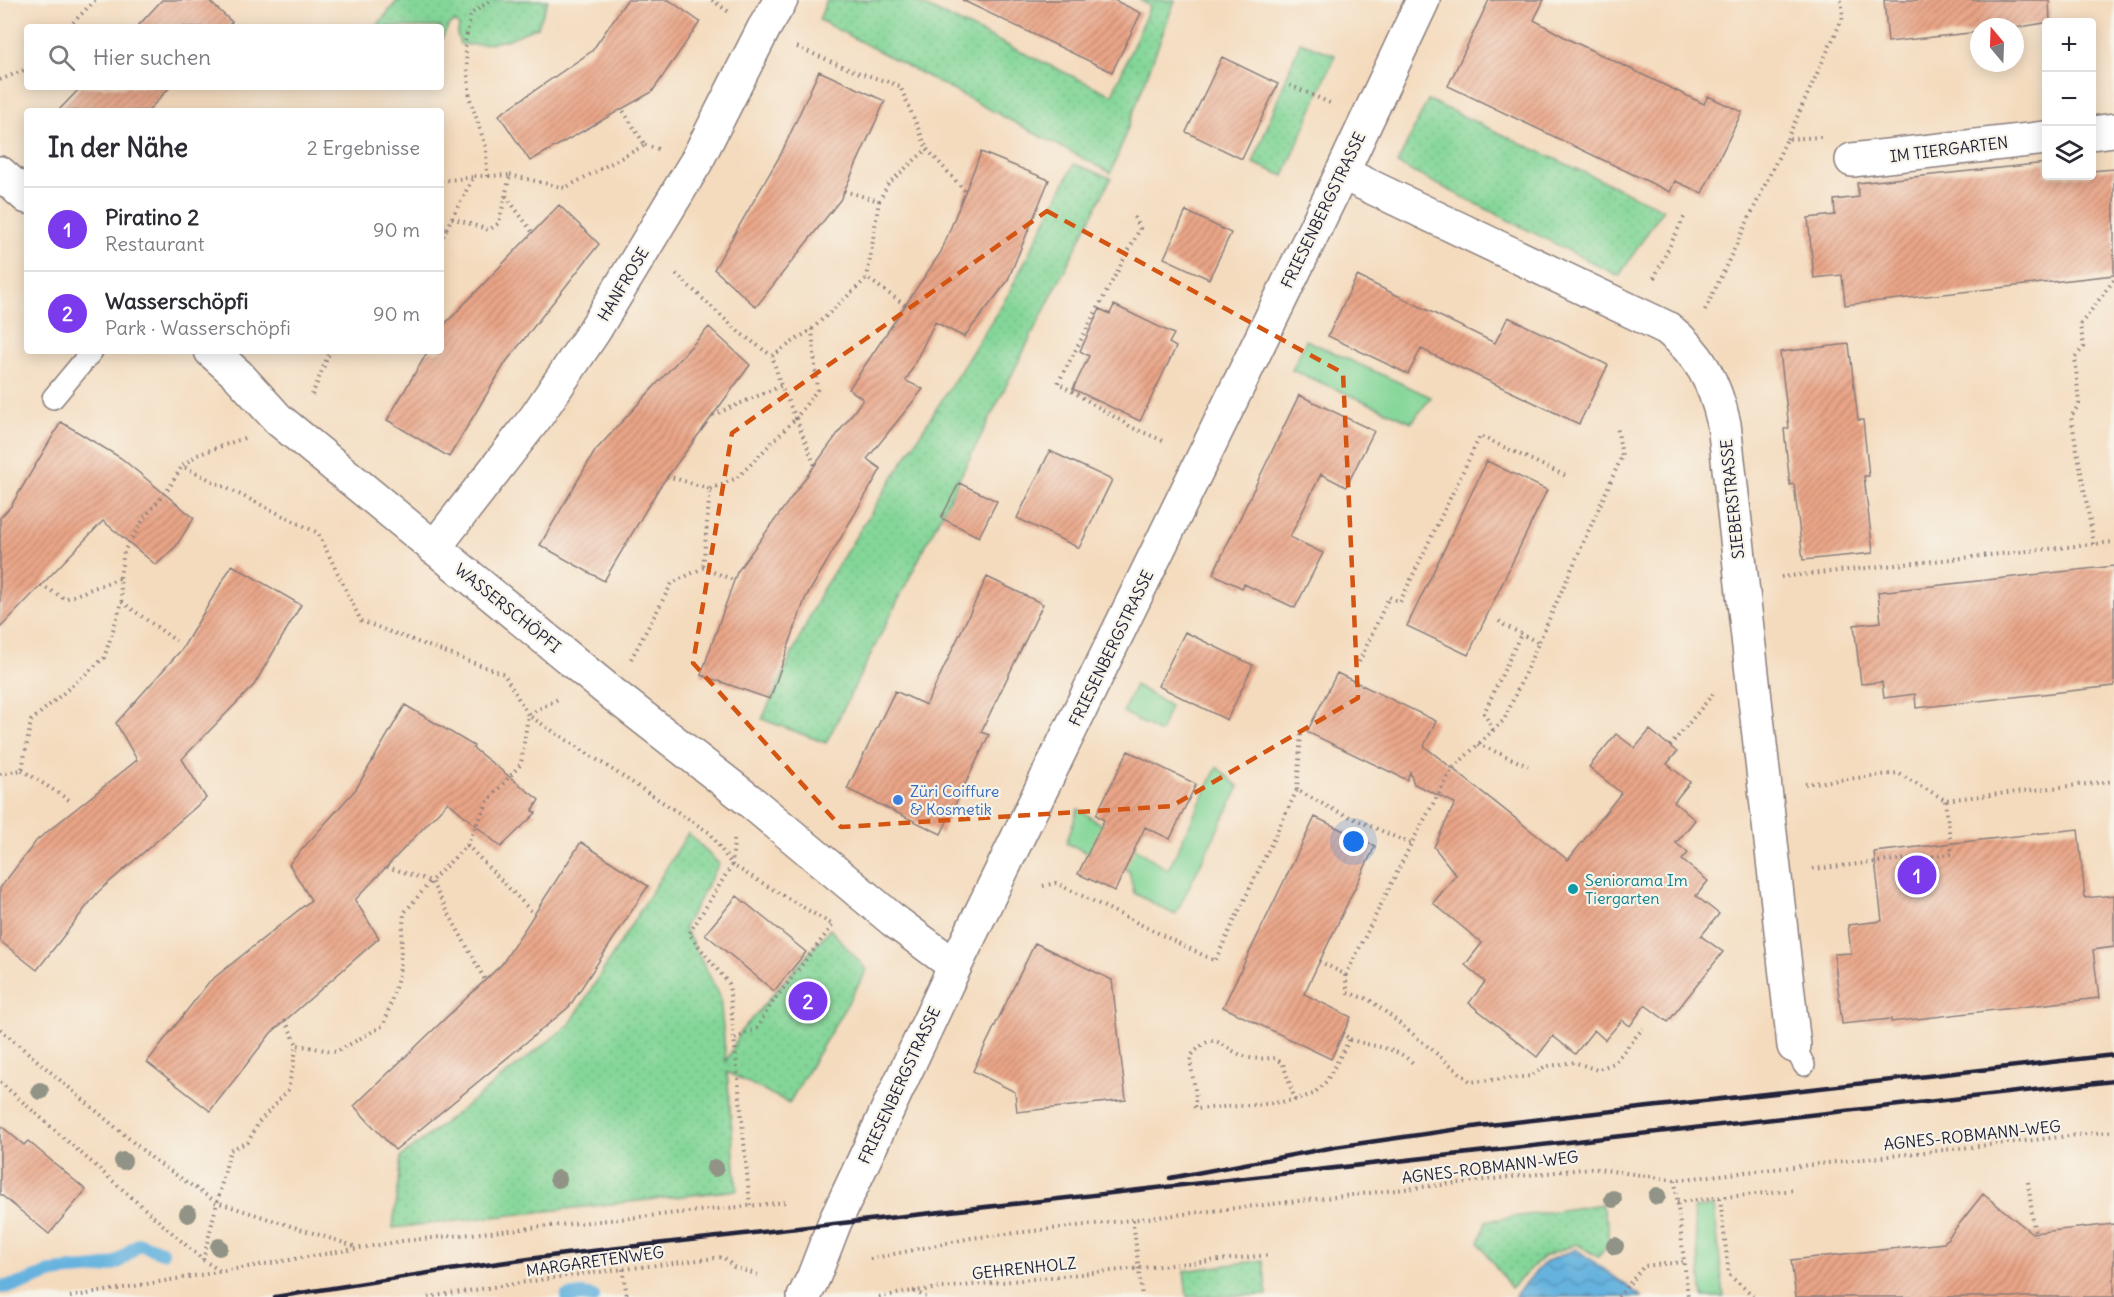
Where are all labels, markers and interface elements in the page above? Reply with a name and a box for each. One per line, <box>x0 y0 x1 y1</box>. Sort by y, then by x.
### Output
north arrow <box>1970 18 2024 72</box>
map controls <box>2042 18 2096 180</box>
button: + <box>2042 18 2096 72</box>
search box <box>24 24 444 90</box>
icon: search <box>45 41 78 74</box>
text: Hier suchen <box>93 43 211 71</box>
button: − <box>2042 72 2096 126</box>
button: layers <box>2042 126 2096 180</box>
street label: FRIESENBERGSTRASSE <box>1276 129 1370 291</box>
text: In der Nähe <box>48 131 188 164</box>
street label: IM TIERGARTEN <box>1889 132 2009 166</box>
text: 2 Ergebnisse <box>307 135 420 160</box>
text: Piratino 2 <box>105 203 199 231</box>
text: 1 <box>64 217 71 242</box>
text: 90 m <box>373 217 420 242</box>
text: Restaurant <box>105 231 204 256</box>
street label: HANFROSE <box>593 243 653 325</box>
text: Wasserschöpfi <box>105 287 249 315</box>
text: 2 <box>62 301 73 326</box>
text: 90 m <box>373 301 420 326</box>
text: Park · Wasserschöpfi <box>105 315 291 340</box>
street label: SIEBERSTRASSE <box>1716 438 1748 560</box>
street label: WASSERSCHÖPFI <box>451 559 565 657</box>
street label: FRIESENBERGSTRASSE <box>1064 567 1158 729</box>
place label: Züri Coiffure & Kosmetik <box>910 781 999 819</box>
marker: Züri Coiffure & Kosmetik <box>891 793 905 807</box>
your location <box>1339 827 1368 856</box>
pin: 1 <box>1898 852 1936 898</box>
place label: Seniorama Im Tiergarten <box>1585 870 1688 908</box>
marker: Seniorama Im Tiergarten <box>1566 882 1580 896</box>
pin: 2 <box>788 978 828 1024</box>
street label: FRIESENBERGSTRASSE <box>854 1003 944 1167</box>
street label: AGNES-ROBMANN-WEG <box>1882 1116 2062 1154</box>
street label: AGNES-ROBMANN-WEG <box>1400 1146 1580 1188</box>
street label: MARGARETENWEG <box>525 1241 665 1281</box>
street label: GEHRENHOLZ <box>971 1253 1077 1283</box>

